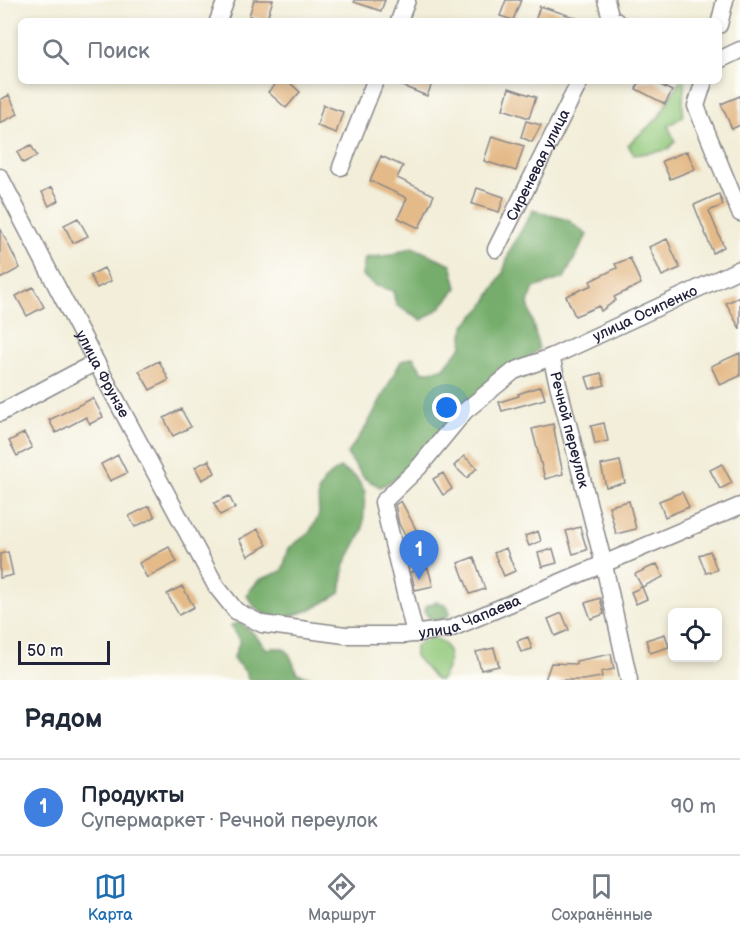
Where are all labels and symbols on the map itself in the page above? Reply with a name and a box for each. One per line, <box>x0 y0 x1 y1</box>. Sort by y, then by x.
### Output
street label: Сиреневая улица <box>503 106 575 224</box>
street label: улица Осипенко <box>590 281 701 346</box>
street label: улица Фрунзе <box>71 327 133 421</box>
street label: Речной переулок <box>545 369 593 490</box>
your location <box>432 393 461 422</box>
pin: 1 <box>400 530 438 580</box>
street label: улица Чапаева <box>418 591 524 643</box>
scale bar <box>18 638 110 666</box>

